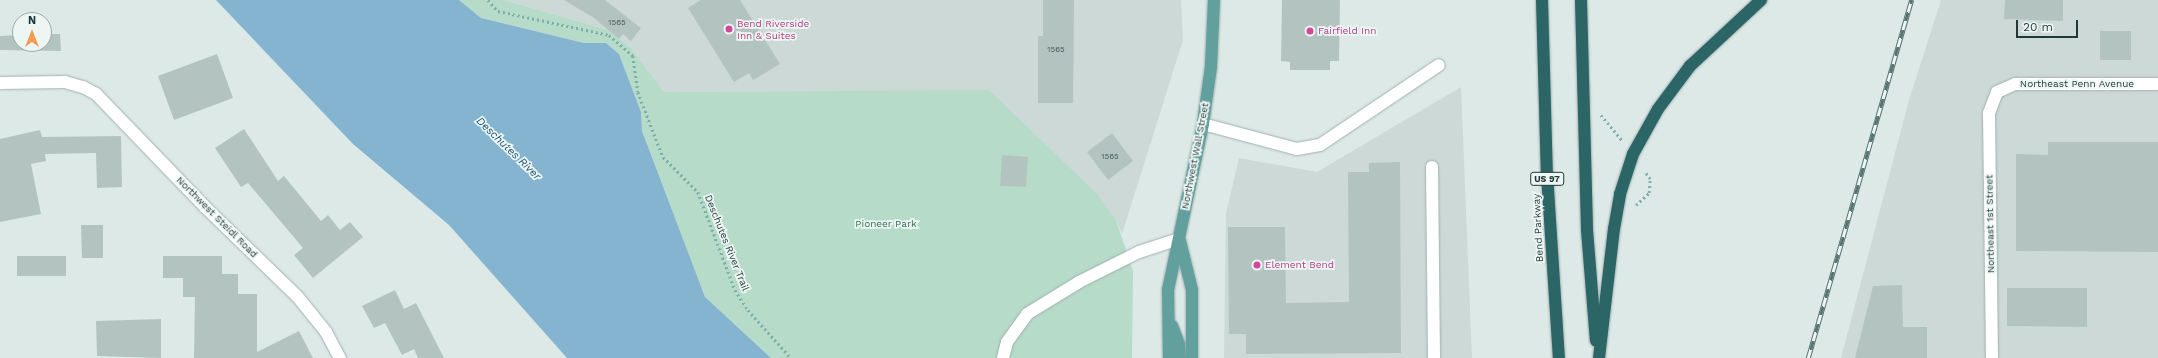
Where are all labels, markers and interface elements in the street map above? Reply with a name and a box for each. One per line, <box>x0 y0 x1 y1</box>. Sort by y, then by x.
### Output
north arrow <box>12 12 52 52</box>
scale bar <box>2018 12 2080 38</box>
text: N <box>28 14 36 27</box>
place label: Bend Riverside Inn & Suites <box>737 17 809 40</box>
house number: 1565 <box>608 18 626 28</box>
text: 20 m <box>2023 20 2053 34</box>
marker: Bend Riverside Inn & Suites <box>724 24 734 34</box>
place label: Fairfield Inn <box>1318 25 1376 37</box>
marker: Fairfield Inn <box>1305 26 1315 36</box>
house number: 1565 <box>1047 45 1065 55</box>
street label: Northeast Penn Avenue <box>2020 78 2134 90</box>
street label: Northwest Wall Street <box>1179 102 1211 210</box>
water label: Deschutes River <box>473 115 543 183</box>
house number: 1565 <box>1101 152 1119 162</box>
road number: US 97 <box>1530 172 1564 186</box>
street label: Northwest Steidl Road <box>174 174 260 260</box>
street label: Northeast 1st Street <box>1983 175 1997 273</box>
street label: Deschutes River Trail <box>702 193 752 293</box>
street label: Bend Parkway <box>1530 194 1546 262</box>
park label: Pioneer Park <box>855 218 917 230</box>
place label: Element Bend <box>1265 259 1334 271</box>
marker: Element Bend <box>1252 260 1262 270</box>

